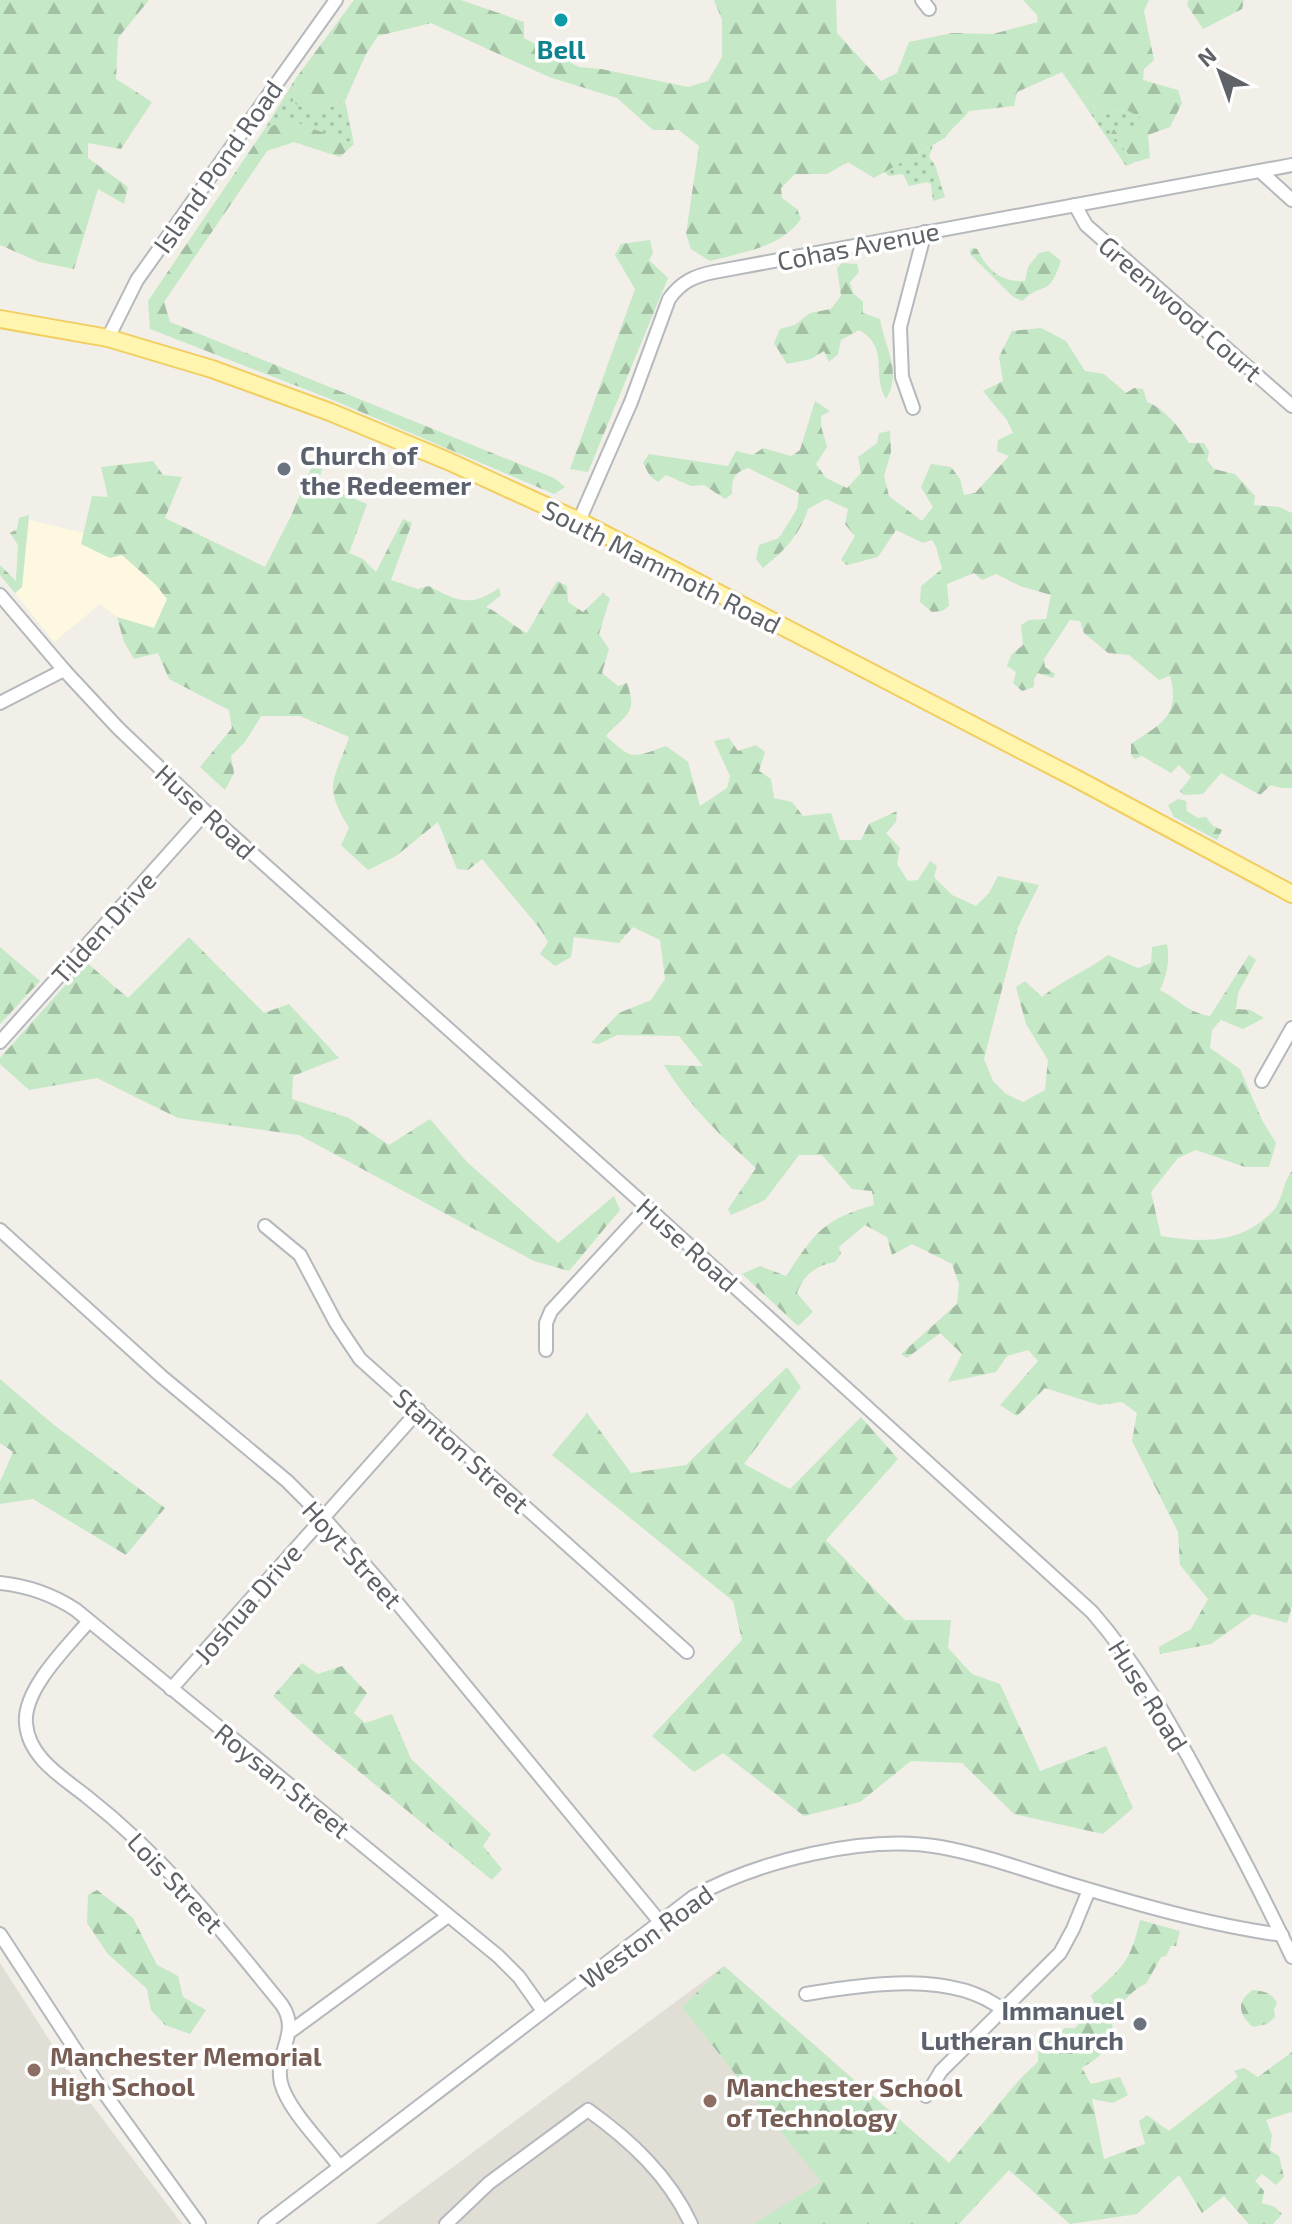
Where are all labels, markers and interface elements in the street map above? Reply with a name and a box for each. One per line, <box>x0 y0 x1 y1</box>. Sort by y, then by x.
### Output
marker: Bell <box>552 11 570 29</box>
north arrow <box>1180 32 1260 112</box>
place label: Bell <box>537 33 586 64</box>
text: N <box>1192 41 1221 71</box>
street label: Island Pond Road <box>146 74 288 258</box>
street label: Cohas Avenue <box>774 214 942 276</box>
street label: Greenwood Court <box>1093 229 1269 387</box>
place label: Church of the Redeemer <box>300 439 471 500</box>
marker: Church of the Redeemer <box>275 460 293 478</box>
street label: South Mammoth Road <box>538 492 786 640</box>
street label: Huse Road <box>150 757 262 865</box>
street label: Tilden Drive <box>44 864 162 990</box>
street label: Huse Road <box>631 1191 745 1297</box>
street label: Stanton Street <box>388 1381 536 1519</box>
street label: Hoyt Street <box>297 1494 409 1614</box>
street label: Joshua Drive <box>187 1537 307 1669</box>
street label: Huse Road <box>1103 1634 1195 1756</box>
street label: Roysan Street <box>209 1716 357 1844</box>
street label: Lois Street <box>122 1825 230 1939</box>
street label: Weston Road <box>573 1877 719 1995</box>
place label: Immanuel Lutheran Church <box>921 1994 1124 2055</box>
marker: Immanuel Lutheran Church <box>1131 2015 1149 2033</box>
place label: Manchester Memorial High School <box>50 2040 322 2101</box>
marker: Manchester Memorial High School <box>25 2061 43 2079</box>
place label: Manchester School of Technology <box>726 2071 963 2133</box>
marker: Manchester School of Technology <box>701 2092 719 2110</box>

